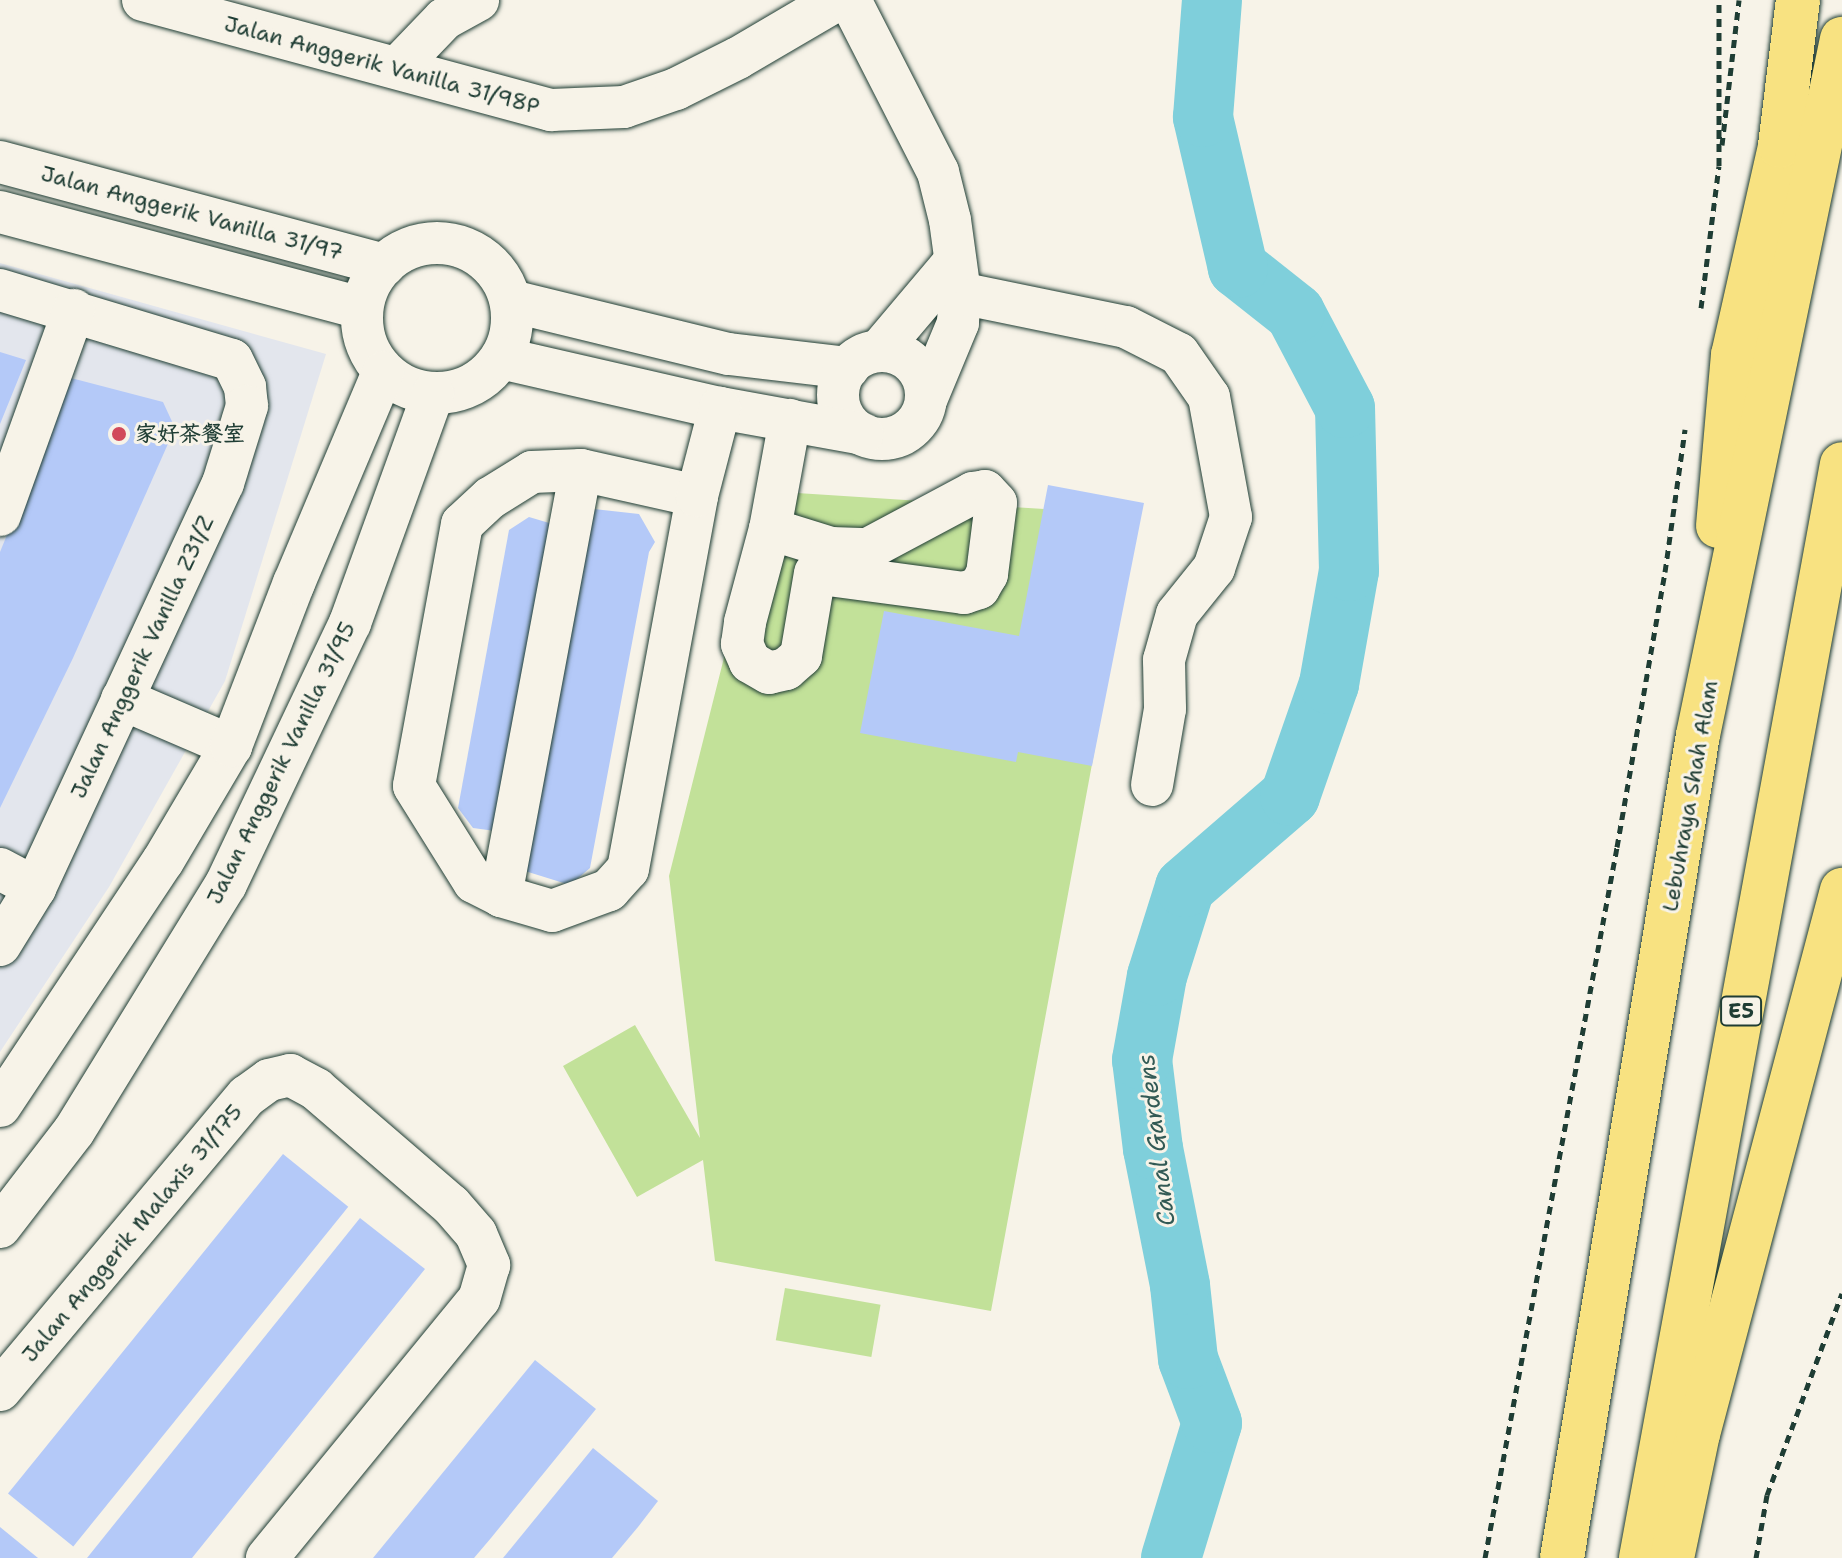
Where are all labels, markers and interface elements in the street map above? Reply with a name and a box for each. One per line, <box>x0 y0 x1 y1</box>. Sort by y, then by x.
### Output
street label: Jalan Anggerik Vanilla 31/98P <box>221 10 543 120</box>
street label: Jalan Anggerik Vanilla 31/97 <box>38 160 346 266</box>
place label: 家好茶餐室 <box>135 421 245 447</box>
marker: 家好茶餐室 <box>110 425 128 443</box>
street label: Jalan Anggerik Vanilla Z31/Z <box>65 511 219 803</box>
street label: Jalan Anggerik Vanilla 31/95 <box>201 618 361 908</box>
street label: Lebuhraya Shah Alam <box>1657 678 1723 914</box>
road number: E5 <box>1719 995 1763 1027</box>
water label: Canal Gardens <box>1132 1052 1182 1228</box>
street label: Jalan Anggerik Malaxis 31/175 <box>16 1099 248 1367</box>

